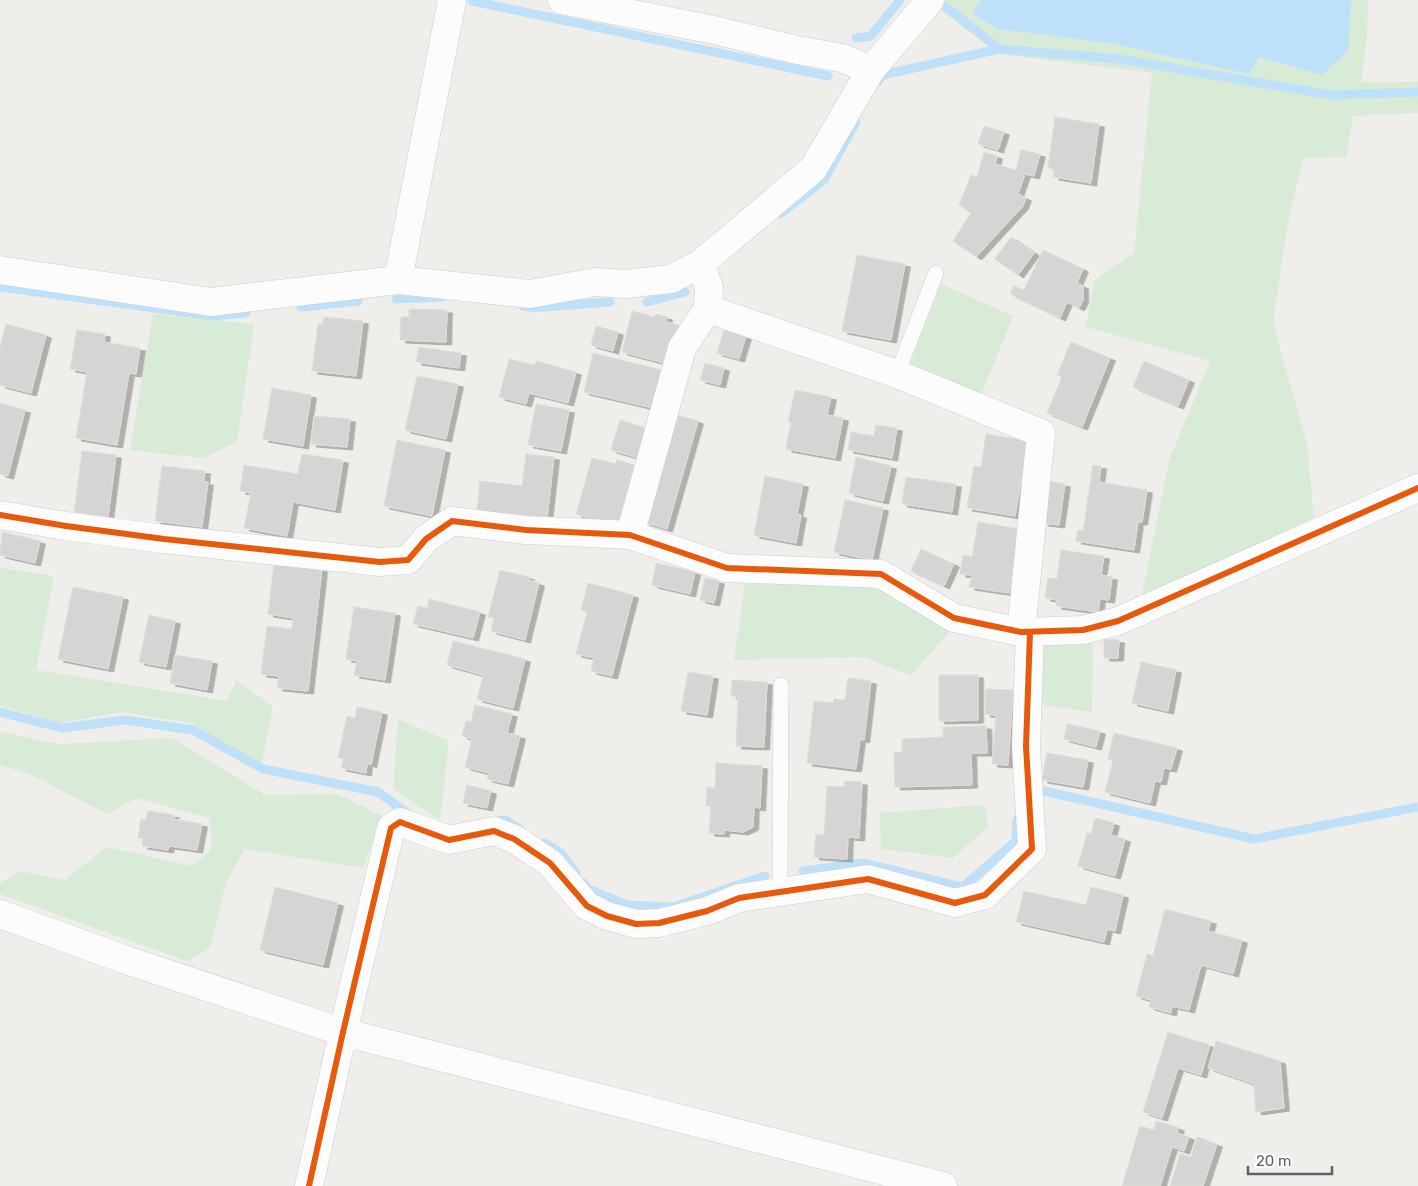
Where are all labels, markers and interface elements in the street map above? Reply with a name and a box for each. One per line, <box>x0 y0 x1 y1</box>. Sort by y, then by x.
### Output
scale bar <box>1248 1144 1332 1176</box>
text: 20 m <box>1256 1152 1291 1170</box>

